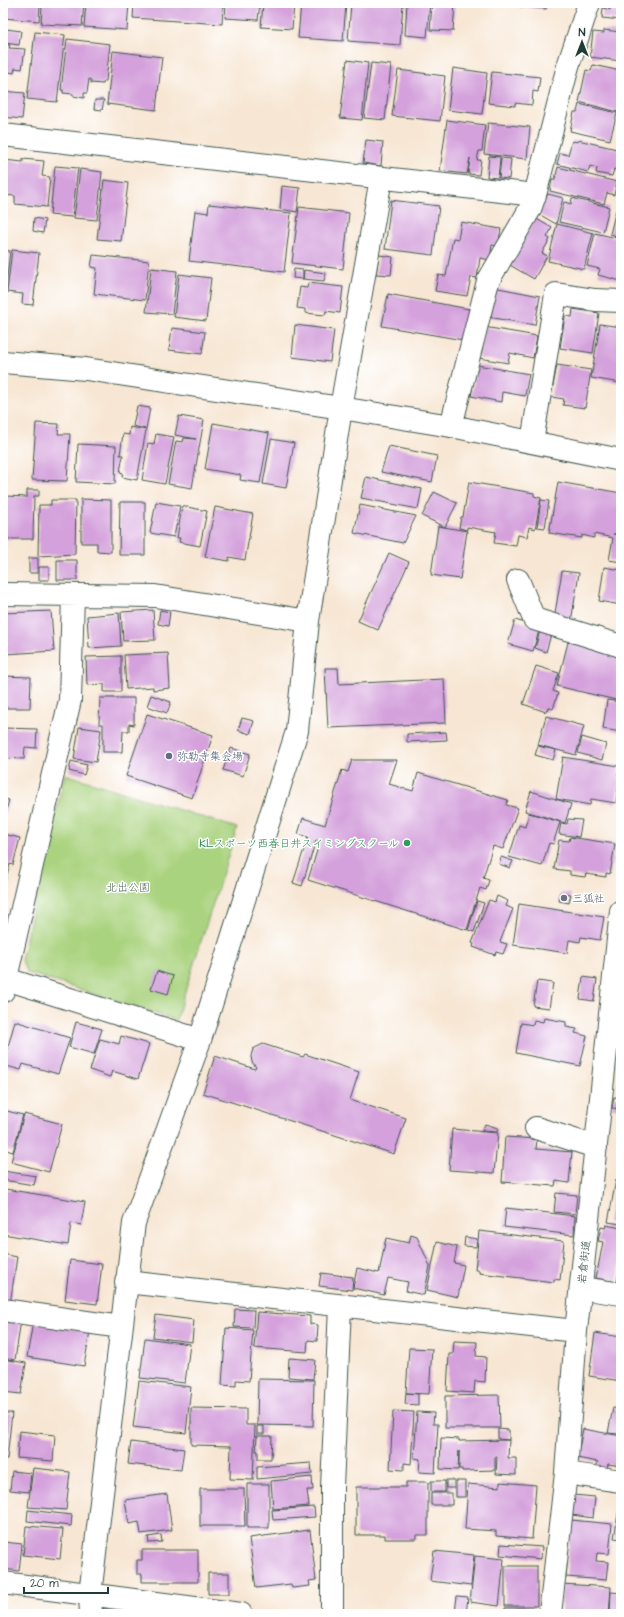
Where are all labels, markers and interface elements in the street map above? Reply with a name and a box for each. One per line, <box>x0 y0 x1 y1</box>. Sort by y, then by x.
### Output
north arrow <box>562 22 602 62</box>
text: N <box>579 25 586 40</box>
place label: 弥勒寺集会場 <box>177 749 243 764</box>
marker: 弥勒寺集会場 <box>164 751 174 761</box>
place label: KLスポーツ西春日井スイミングスクール <box>199 836 399 851</box>
marker: KLスポーツ西春日井スイミングスクール <box>402 838 412 848</box>
park label: 北出公園 <box>106 880 150 895</box>
place label: 三狐社 <box>572 891 605 906</box>
marker: 三狐社 <box>559 893 569 903</box>
street label: 岩倉街道 <box>574 1239 594 1285</box>
scale bar <box>24 1569 108 1595</box>
text: 20 m <box>30 1575 59 1592</box>

